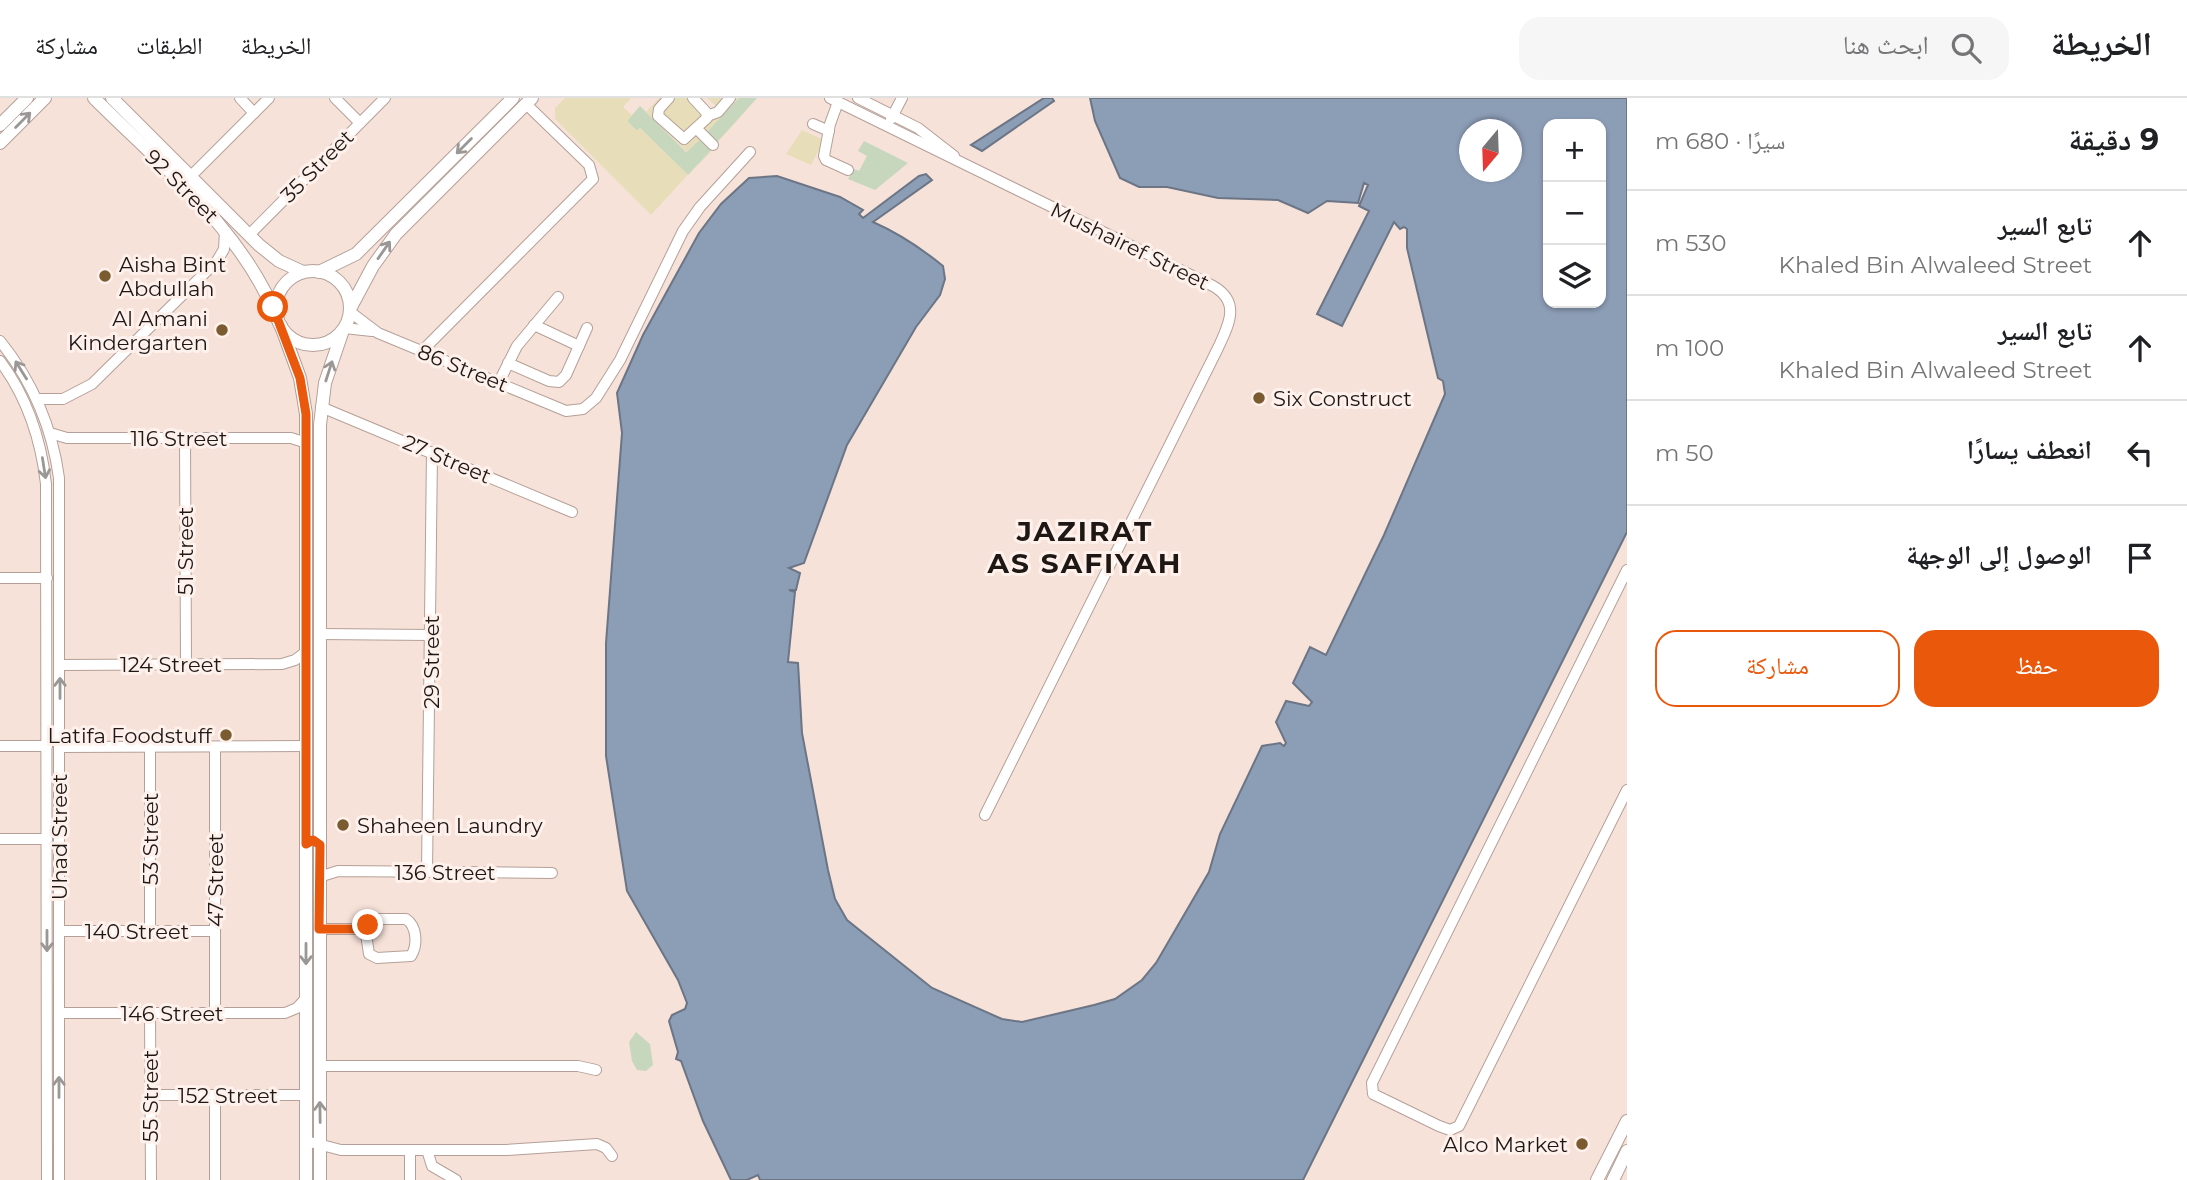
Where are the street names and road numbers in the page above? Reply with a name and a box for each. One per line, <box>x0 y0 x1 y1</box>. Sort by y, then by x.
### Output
street label: 35 Street <box>275 124 359 208</box>
street label: 92 Street <box>140 144 224 228</box>
street label: Mushairef Street <box>1047 197 1213 295</box>
street label: 86 Street <box>414 339 512 397</box>
street label: 116 Street <box>131 426 227 451</box>
street label: 27 Street <box>399 429 495 489</box>
street label: 51 Street <box>173 507 198 595</box>
street label: 29 Street <box>419 615 444 709</box>
street label: 124 Street <box>120 652 222 677</box>
street label: Uhad Street <box>47 774 72 900</box>
street label: 53 Street <box>138 793 163 885</box>
street label: 47 Street <box>203 833 228 927</box>
street label: 136 Street <box>394 860 496 885</box>
street label: 140 Street <box>85 919 189 944</box>
street label: 146 Street <box>120 1001 224 1026</box>
street label: 55 Street <box>138 1050 163 1142</box>
street label: 152 Street <box>178 1083 278 1108</box>

